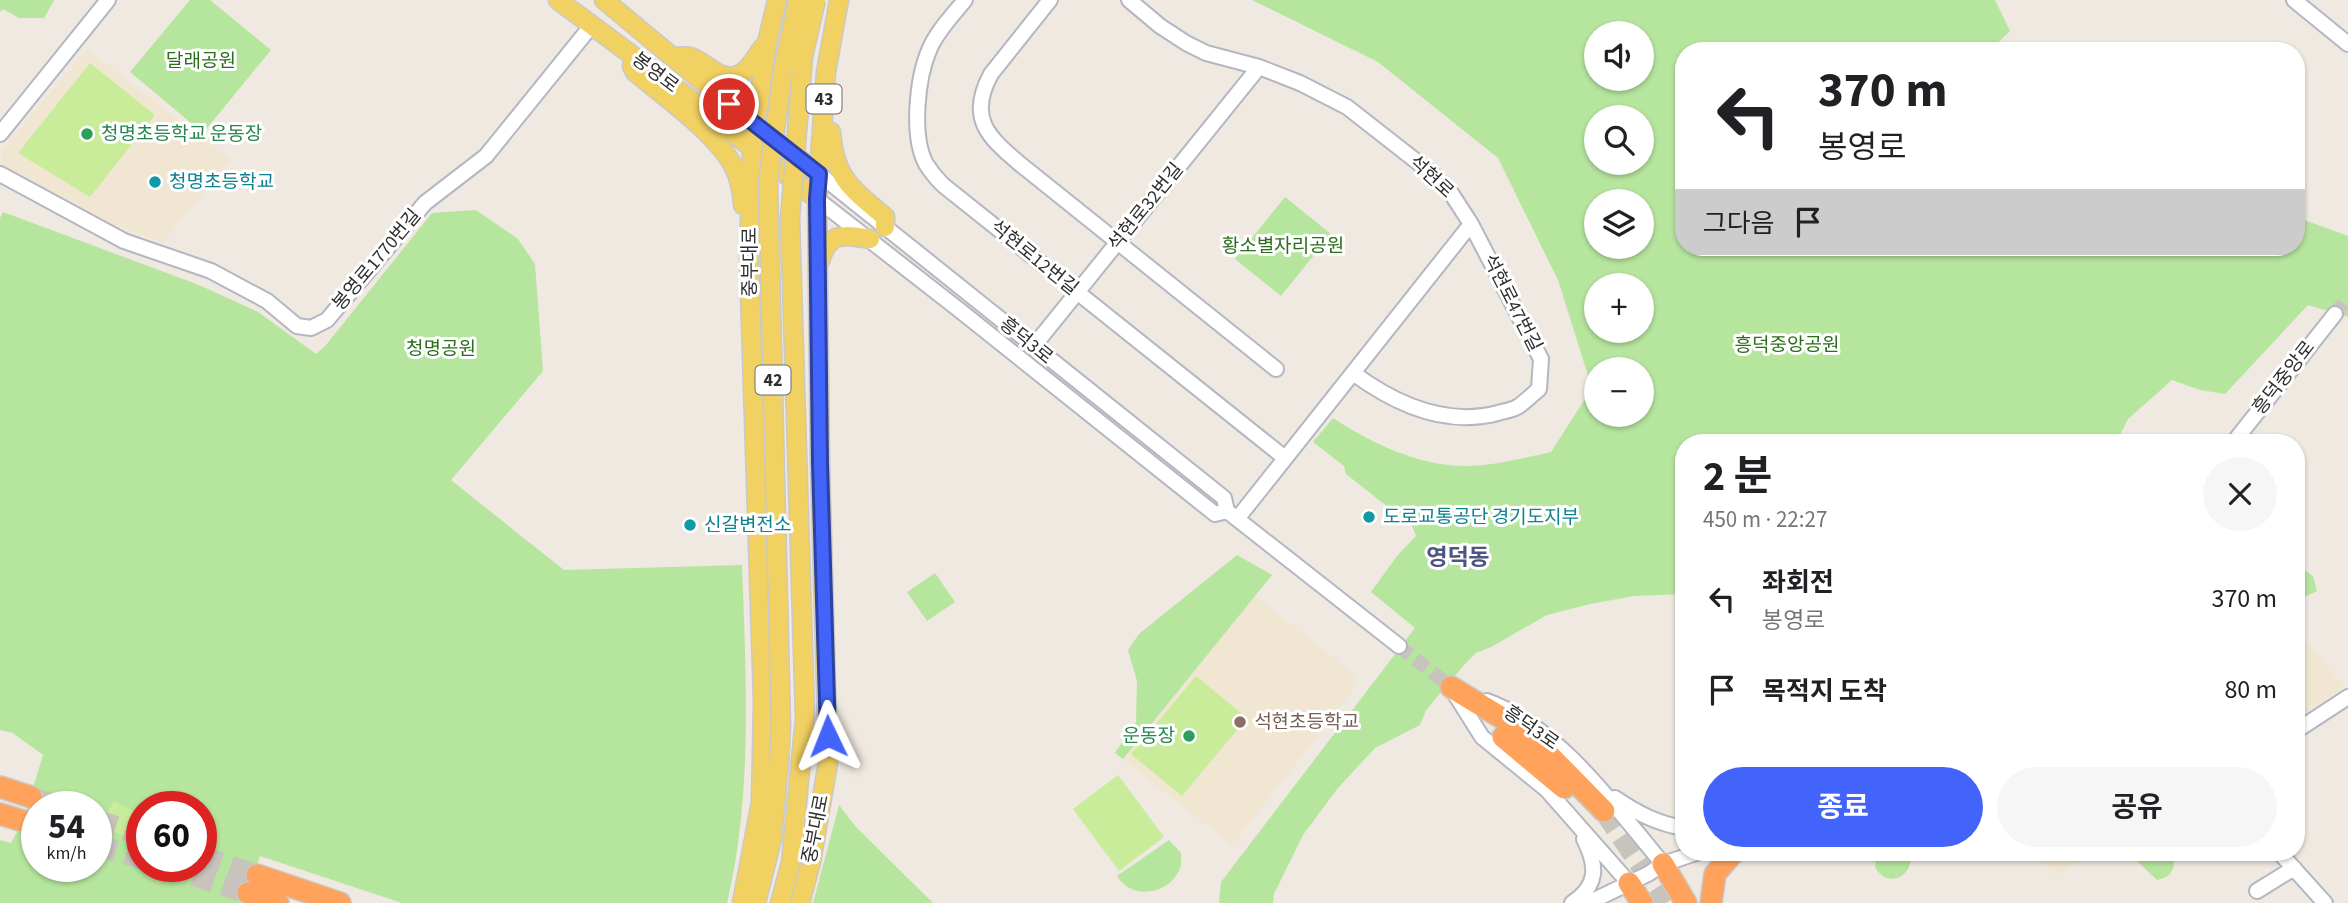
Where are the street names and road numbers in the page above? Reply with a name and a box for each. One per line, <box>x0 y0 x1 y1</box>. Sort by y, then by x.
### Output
street label: 봉영로 <box>626 46 684 100</box>
road number: 43 <box>806 84 842 114</box>
street label: 석현로 <box>1403 149 1459 205</box>
street label: 석현로32번길 <box>1102 157 1190 257</box>
street label: 봉영로1770번길 <box>326 203 428 317</box>
street label: 석현로12번길 <box>984 214 1084 302</box>
street label: 중부대로 <box>737 227 764 297</box>
street label: 석현로47번길 <box>1476 250 1548 356</box>
street label: 흥덕3로 <box>993 311 1059 371</box>
street label: 흥덕중앙로 <box>2246 335 2322 421</box>
road number: 42 <box>756 366 790 394</box>
street label: 흥덕3로 <box>1498 699 1564 757</box>
street label: 중부대로 <box>796 792 836 866</box>

